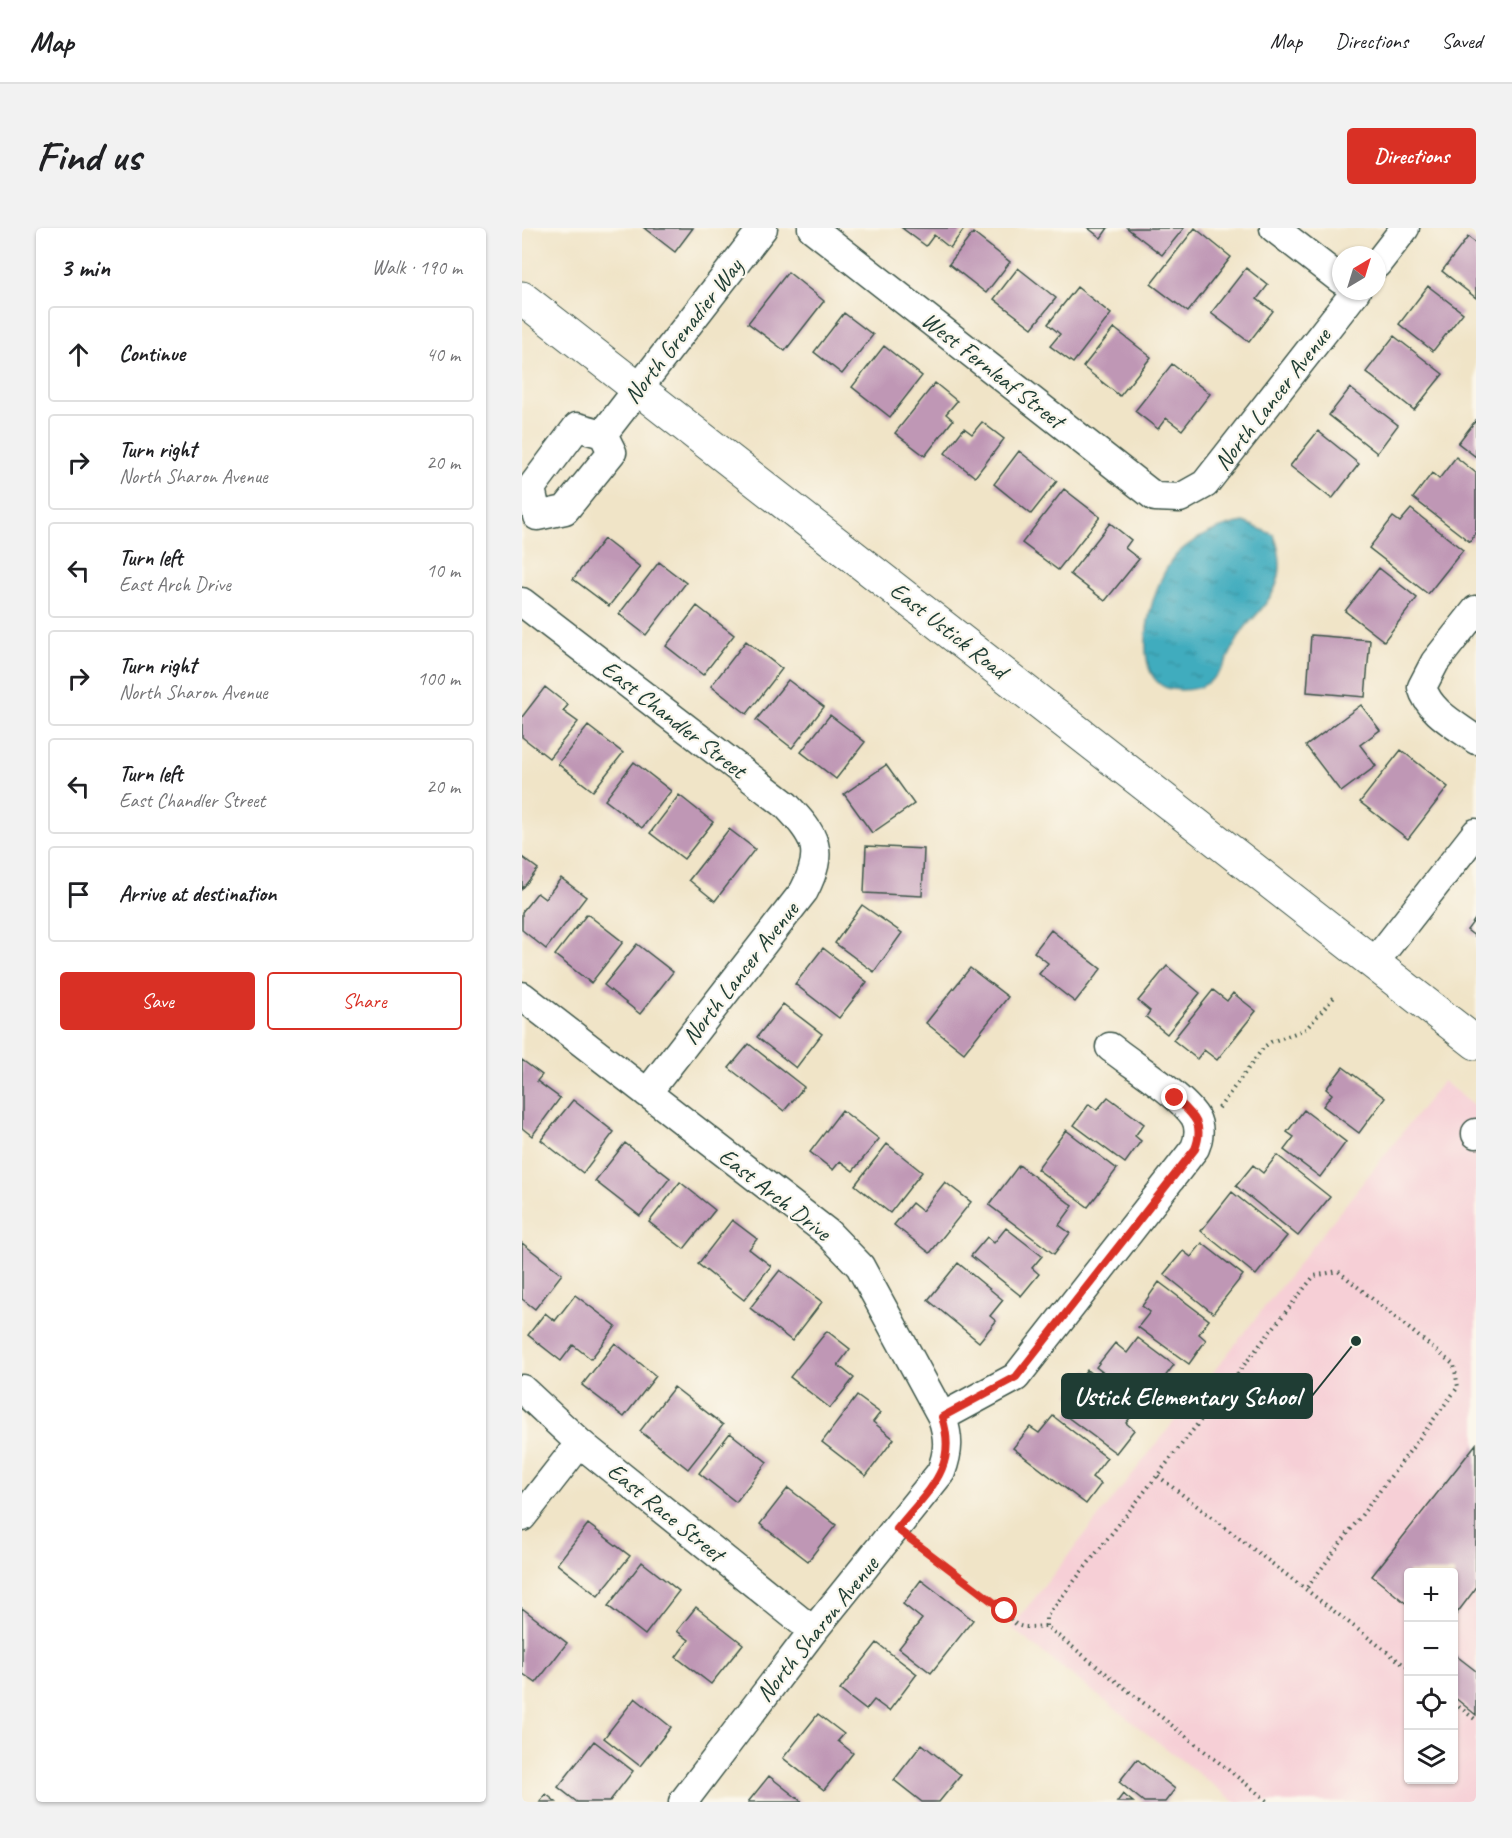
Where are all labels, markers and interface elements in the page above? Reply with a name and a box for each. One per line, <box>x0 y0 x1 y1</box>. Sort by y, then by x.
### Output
text: Map <box>30 24 73 59</box>
text: Map <box>1270 28 1302 54</box>
text: Directions <box>1335 28 1408 54</box>
text: Saved <box>1441 28 1482 54</box>
button: Directions <box>1347 128 1476 184</box>
text: Find us <box>36 130 141 183</box>
north arrow <box>1332 246 1386 300</box>
text: 3 min <box>60 251 110 284</box>
street label: North Grenadier Way <box>617 251 750 410</box>
text: Walk · 190 m <box>372 255 462 280</box>
street label: West Fernleaf Street <box>916 305 1073 437</box>
street label: North Lancer Avenue <box>1207 320 1338 476</box>
icon: ahead <box>62 338 95 371</box>
text: Continue <box>119 340 185 368</box>
text: 40 m <box>426 342 460 367</box>
text: Turn right <box>119 436 196 464</box>
icon: right <box>62 446 95 479</box>
text: 20 m <box>426 450 460 475</box>
text: North Sharon Avenue <box>119 464 268 489</box>
text: Turn left <box>119 544 183 572</box>
icon: left <box>62 554 95 587</box>
text: 10 m <box>426 558 460 583</box>
text: East Arch Drive <box>119 572 231 597</box>
street label: East Ustick Road <box>884 575 1017 687</box>
text: Turn right <box>119 652 196 680</box>
street label: East Chandler Street <box>596 653 754 786</box>
icon: right <box>62 662 95 695</box>
text: 100 m <box>417 666 460 691</box>
text: North Sharon Avenue <box>119 680 268 705</box>
text: Turn left <box>119 760 183 788</box>
icon: left <box>62 770 95 803</box>
text: 20 m <box>426 774 460 799</box>
text: East Chandler Street <box>119 788 265 813</box>
icon: arrive <box>62 878 95 911</box>
text: Arrive at destination <box>119 880 276 908</box>
street label: North Lancer Avenue <box>675 894 806 1050</box>
button: Save <box>60 972 255 1030</box>
button: Share <box>267 972 462 1030</box>
route end <box>1161 1084 1187 1110</box>
street label: East Arch Drive <box>713 1141 839 1248</box>
callout: Ustick Elementary School <box>1062 1374 1312 1418</box>
text: Ustick Elementary School <box>1074 1380 1306 1413</box>
street label: East Race Street <box>601 1456 733 1570</box>
street label: North Sharon Avenue <box>749 1549 886 1708</box>
map controls <box>1404 1568 1458 1784</box>
button: + <box>1404 1568 1458 1622</box>
route start <box>991 1597 1017 1623</box>
button: − <box>1404 1622 1458 1676</box>
button: locate <box>1404 1676 1458 1730</box>
button: layers <box>1404 1730 1458 1784</box>

